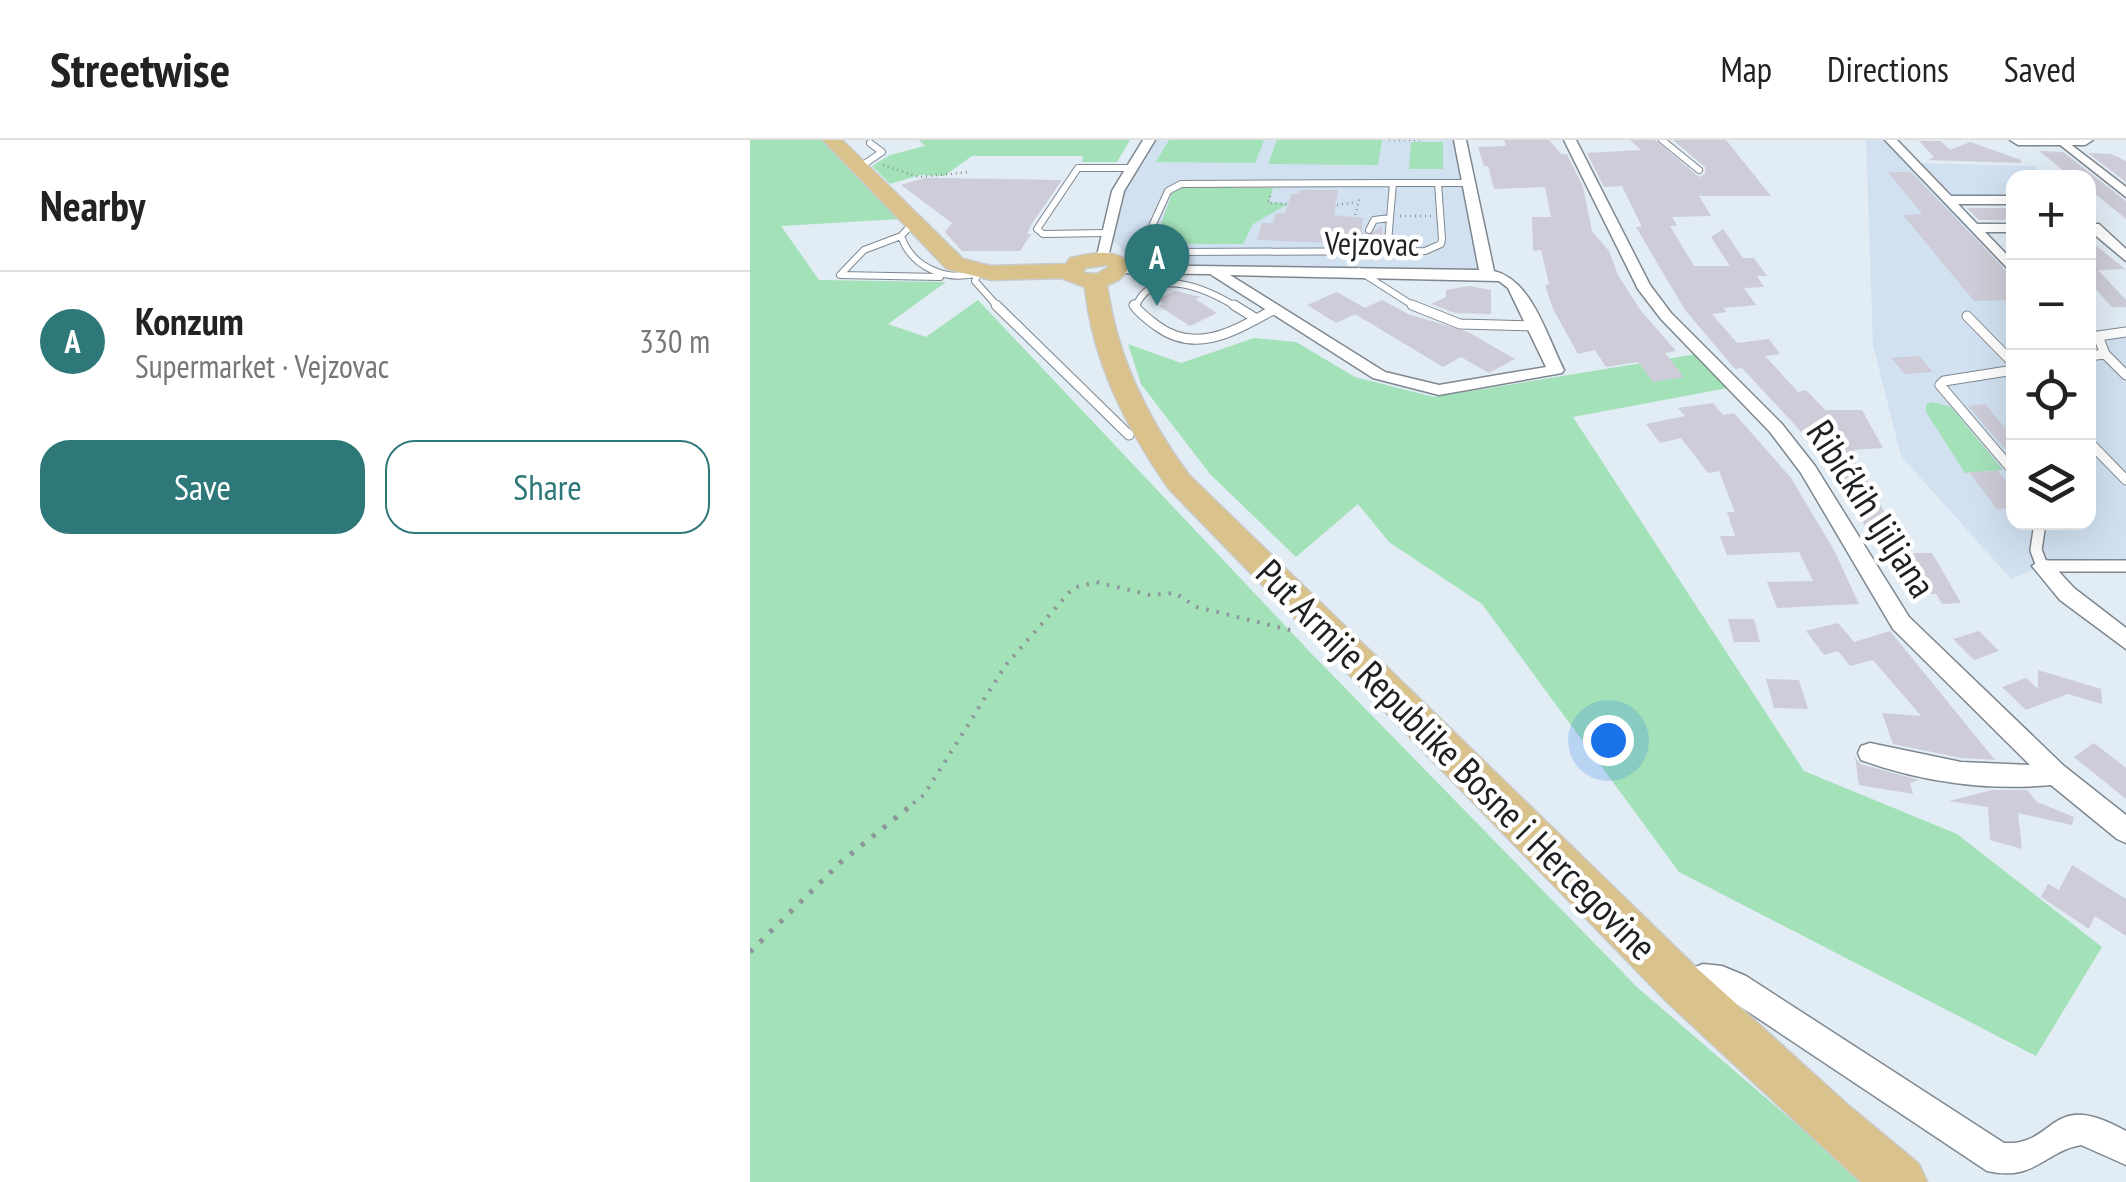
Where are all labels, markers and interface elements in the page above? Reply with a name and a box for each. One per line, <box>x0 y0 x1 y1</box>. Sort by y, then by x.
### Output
text: Streetwise <box>50 38 230 100</box>
text: Map <box>1721 46 1772 92</box>
text: Directions <box>1827 46 1949 92</box>
text: Saved <box>2004 46 2076 92</box>
map controls <box>2006 170 2096 530</box>
button: + <box>2006 170 2096 260</box>
text: Nearby <box>40 178 145 233</box>
street label: Vejzovac <box>1323 221 1420 265</box>
pin: A <box>1124 224 1190 306</box>
button: − <box>2006 260 2096 350</box>
text: Konzum <box>135 296 244 345</box>
text: A <box>64 320 81 362</box>
text: 330 m <box>639 320 710 362</box>
text: Supermarket · Vejzovac <box>135 345 389 387</box>
button: locate <box>2006 350 2096 440</box>
street label: Ribićkih ljiljana <box>1797 410 1948 606</box>
button: Save <box>40 440 365 534</box>
button: Share <box>385 440 710 534</box>
button: layers <box>2006 440 2096 530</box>
street label: Put Armije Republike Bosne i Hercegovine <box>1246 548 1668 970</box>
your location <box>1583 715 1634 766</box>

